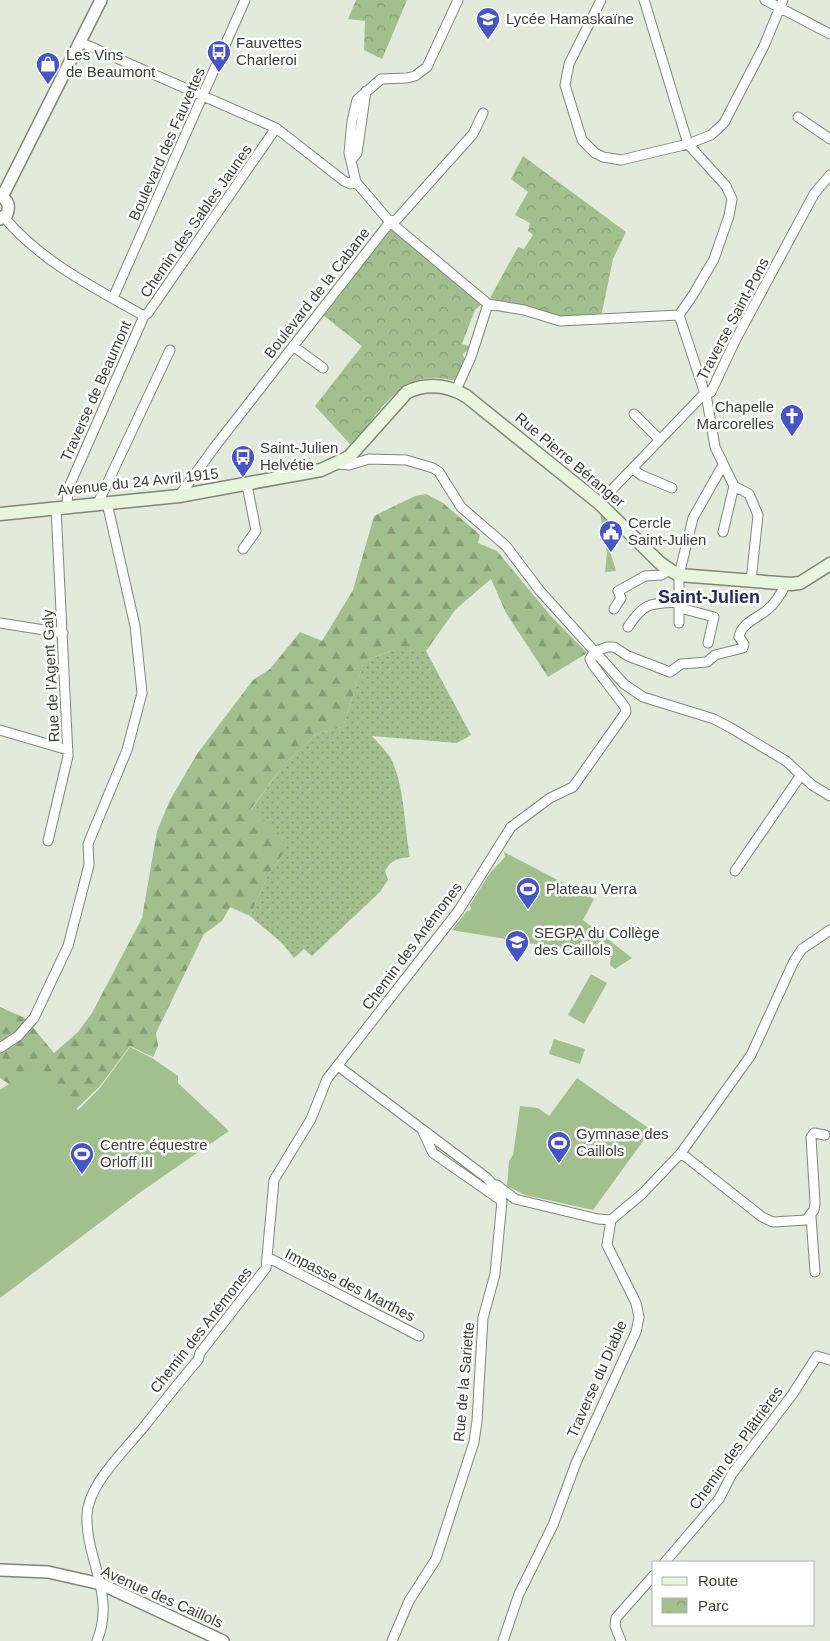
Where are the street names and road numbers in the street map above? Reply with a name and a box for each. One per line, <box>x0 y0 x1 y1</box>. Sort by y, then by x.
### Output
street label: Boulevard des Fauvettes <box>125 65 208 223</box>
street label: Chemin des Sables Jaunes <box>136 141 255 300</box>
street label: Boulevard de la Cabane <box>260 224 373 361</box>
street label: Traverse Saint-Pons <box>693 255 772 383</box>
street label: Traverse de Beaumont <box>57 317 135 464</box>
street label: Rue Pierre Béranger <box>512 409 628 510</box>
street label: Avenue du 24 Avril 1915 <box>56 465 219 498</box>
street label: Rue de l'Agent Galy <box>39 609 62 743</box>
street label: Chemin des Anémones <box>358 879 465 1013</box>
street label: Impasse des Marthes <box>282 1244 418 1325</box>
street label: Chemin des Anémones <box>146 1263 255 1396</box>
street label: Traverse du Diable <box>563 1318 630 1440</box>
street label: Rue de la Sariette <box>450 1321 477 1443</box>
street label: Chemin des Plâtrières <box>685 1383 786 1512</box>
street label: Avenue des Caillols <box>99 1562 226 1631</box>

